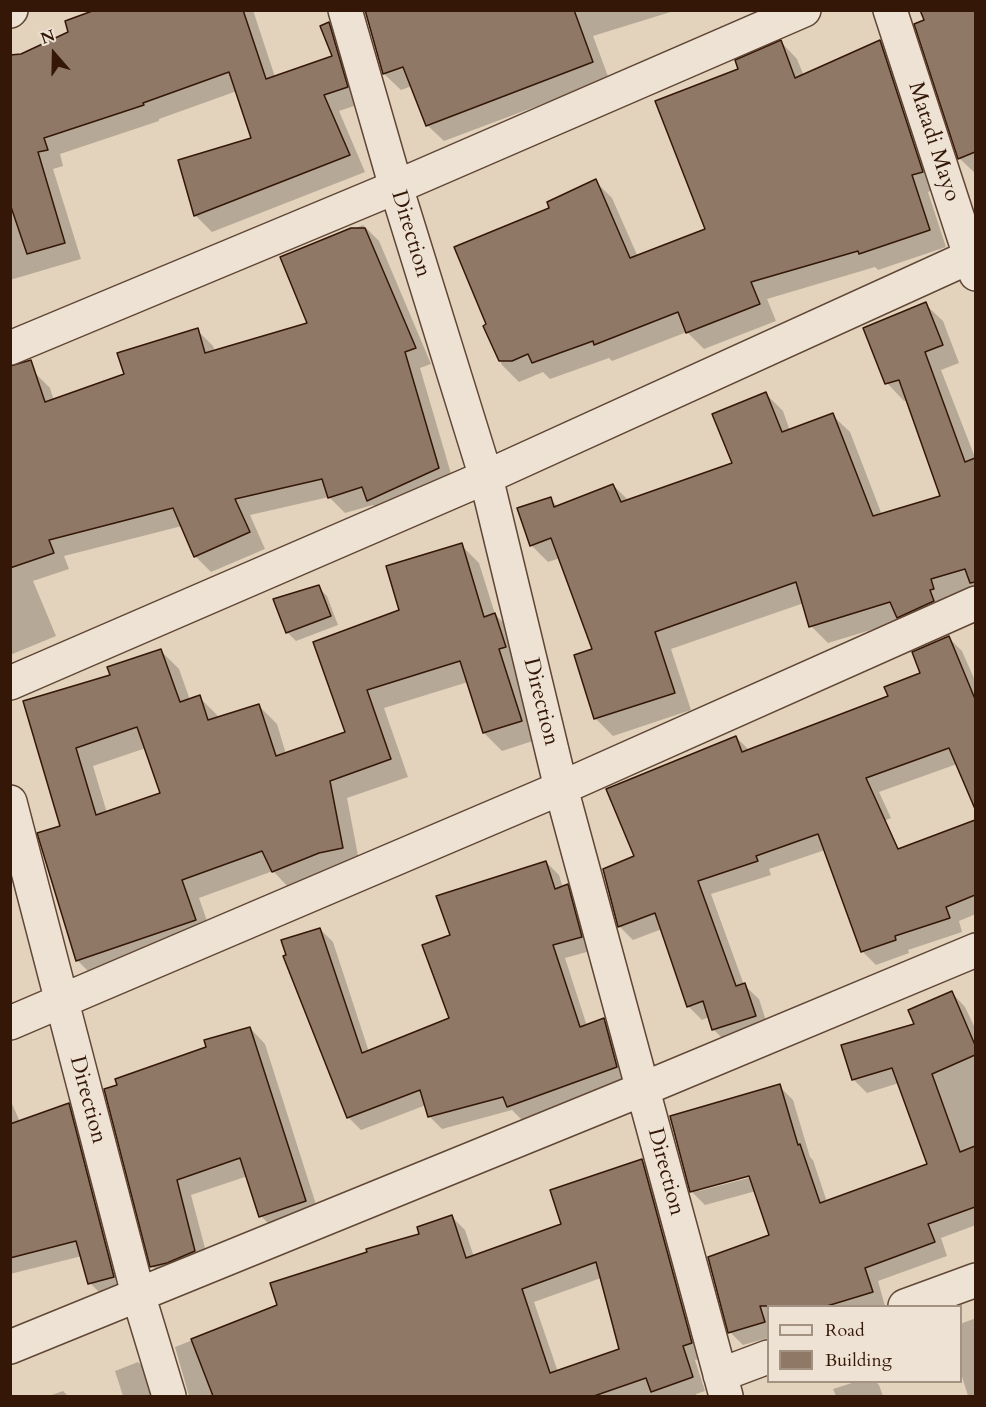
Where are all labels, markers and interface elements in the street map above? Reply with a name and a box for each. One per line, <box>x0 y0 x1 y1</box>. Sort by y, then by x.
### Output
north arrow <box>24 24 84 84</box>
text: N <box>38 24 58 50</box>
street label: Matadi Mayo <box>901 79 965 205</box>
street label: Direction <box>384 187 436 281</box>
street label: Direction <box>516 655 564 749</box>
street label: Direction <box>63 1053 111 1147</box>
street label: Direction <box>641 1125 689 1219</box>
legend <box>767 1305 962 1383</box>
text: Road <box>825 1318 865 1343</box>
text: Building <box>825 1348 892 1373</box>

